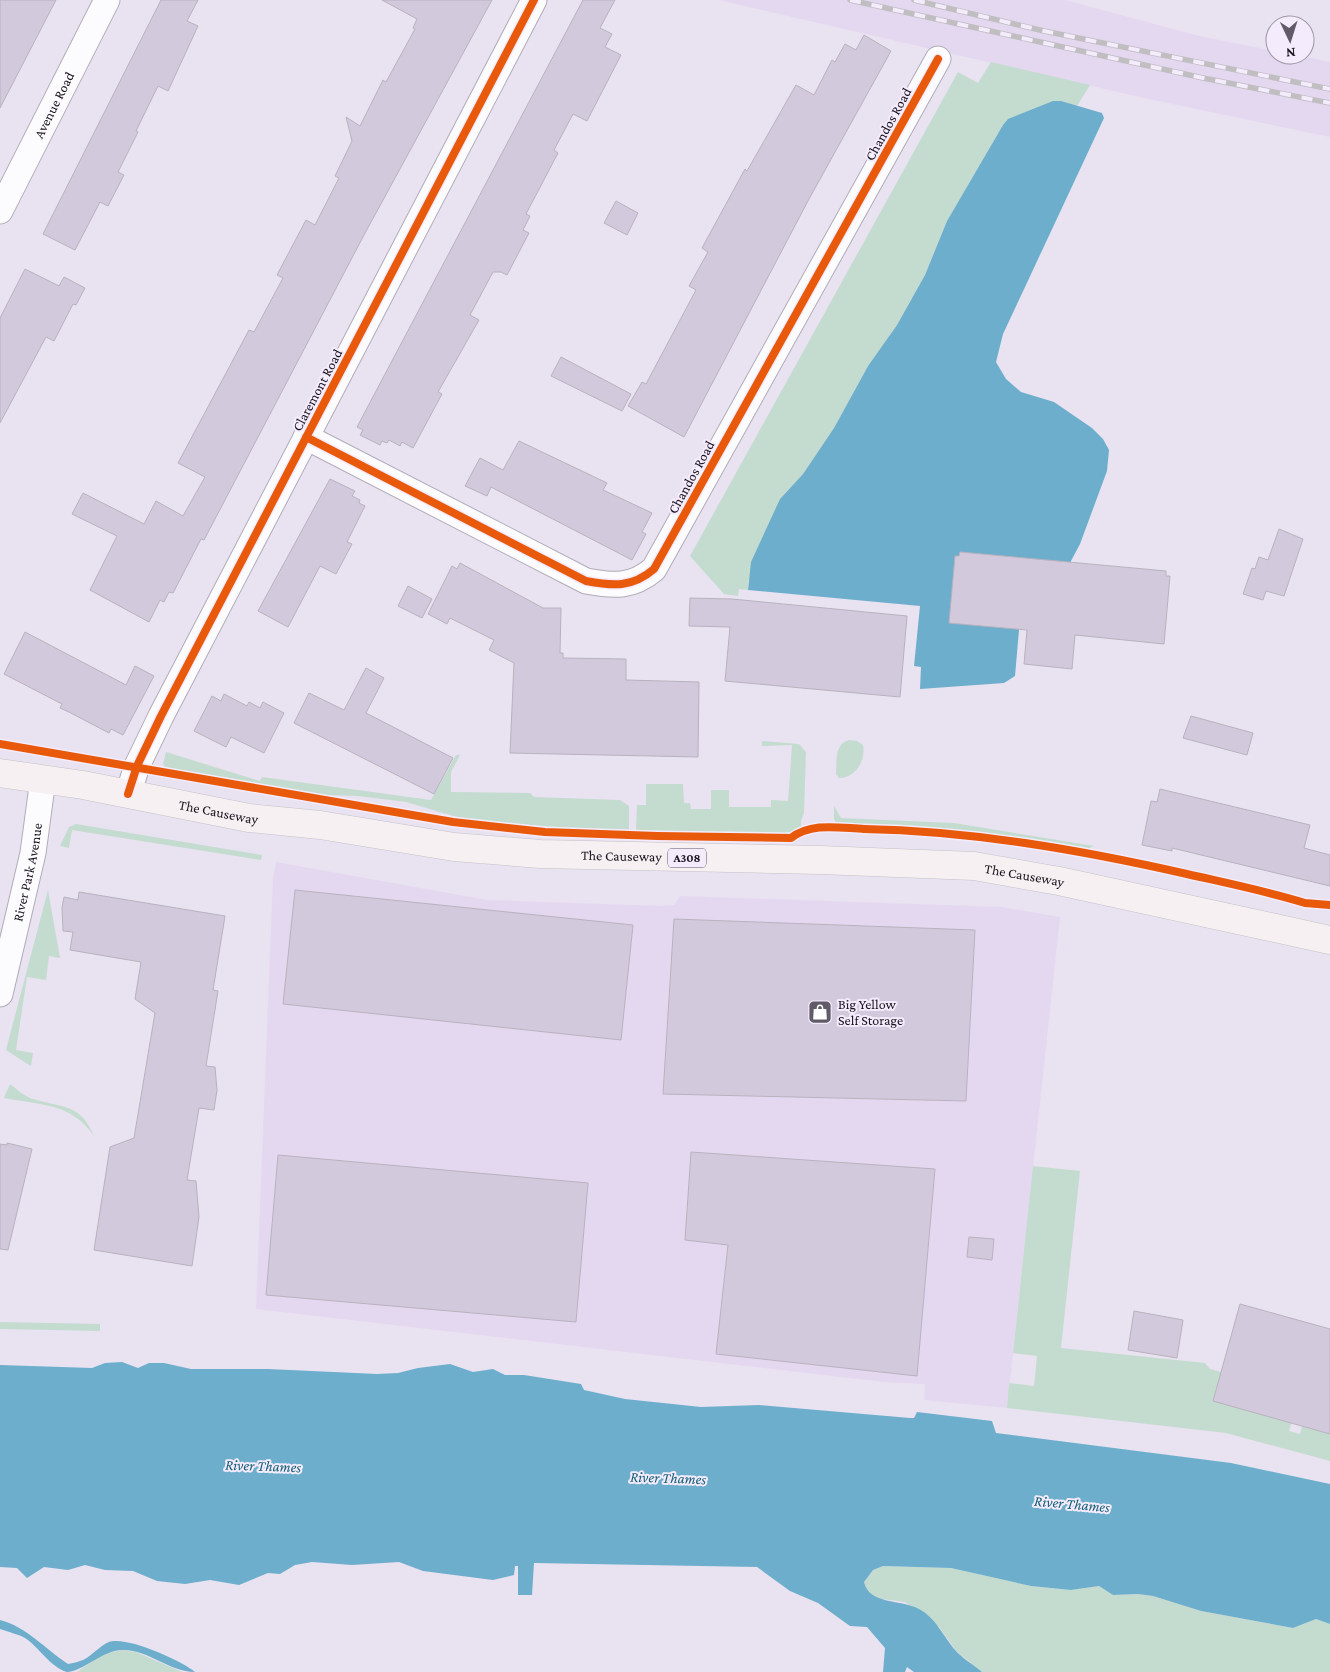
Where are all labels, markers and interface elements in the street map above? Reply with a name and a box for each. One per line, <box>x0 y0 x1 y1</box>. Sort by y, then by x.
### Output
north arrow <box>1265 15 1315 65</box>
text: N <box>1285 45 1296 61</box>
street label: Avenue Road <box>30 68 78 141</box>
street label: Chandos Road <box>861 84 915 163</box>
street label: Claremont Road <box>289 346 346 434</box>
street label: Chandos Road <box>664 437 718 516</box>
street label: The Causeway <box>177 796 260 827</box>
street label: River Park Avenue <box>9 822 45 923</box>
street label: The Causeway <box>581 847 663 865</box>
road number: A308 <box>668 848 706 868</box>
street label: The Causeway <box>983 860 1066 890</box>
place label: Big Yellow Self Storage <box>838 996 903 1028</box>
shop icon: Big Yellow Self Storage <box>807 999 833 1025</box>
water label: River Thames <box>225 1457 302 1475</box>
water label: River Thames <box>630 1469 707 1487</box>
water label: River Thames <box>1033 1493 1111 1515</box>

